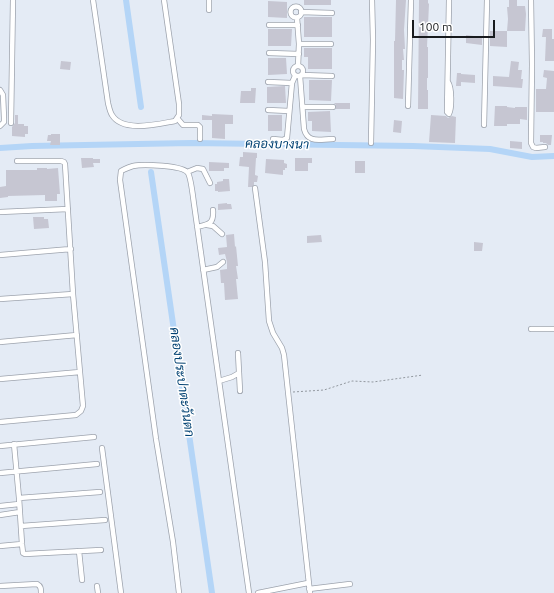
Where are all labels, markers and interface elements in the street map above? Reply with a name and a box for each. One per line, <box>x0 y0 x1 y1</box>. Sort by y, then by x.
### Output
scale bar <box>414 12 497 38</box>
text: 100 m <box>419 20 452 33</box>
water label: คลองบางนา <box>245 136 309 152</box>
water label: คลองประปาตะวันตก <box>167 326 197 438</box>

